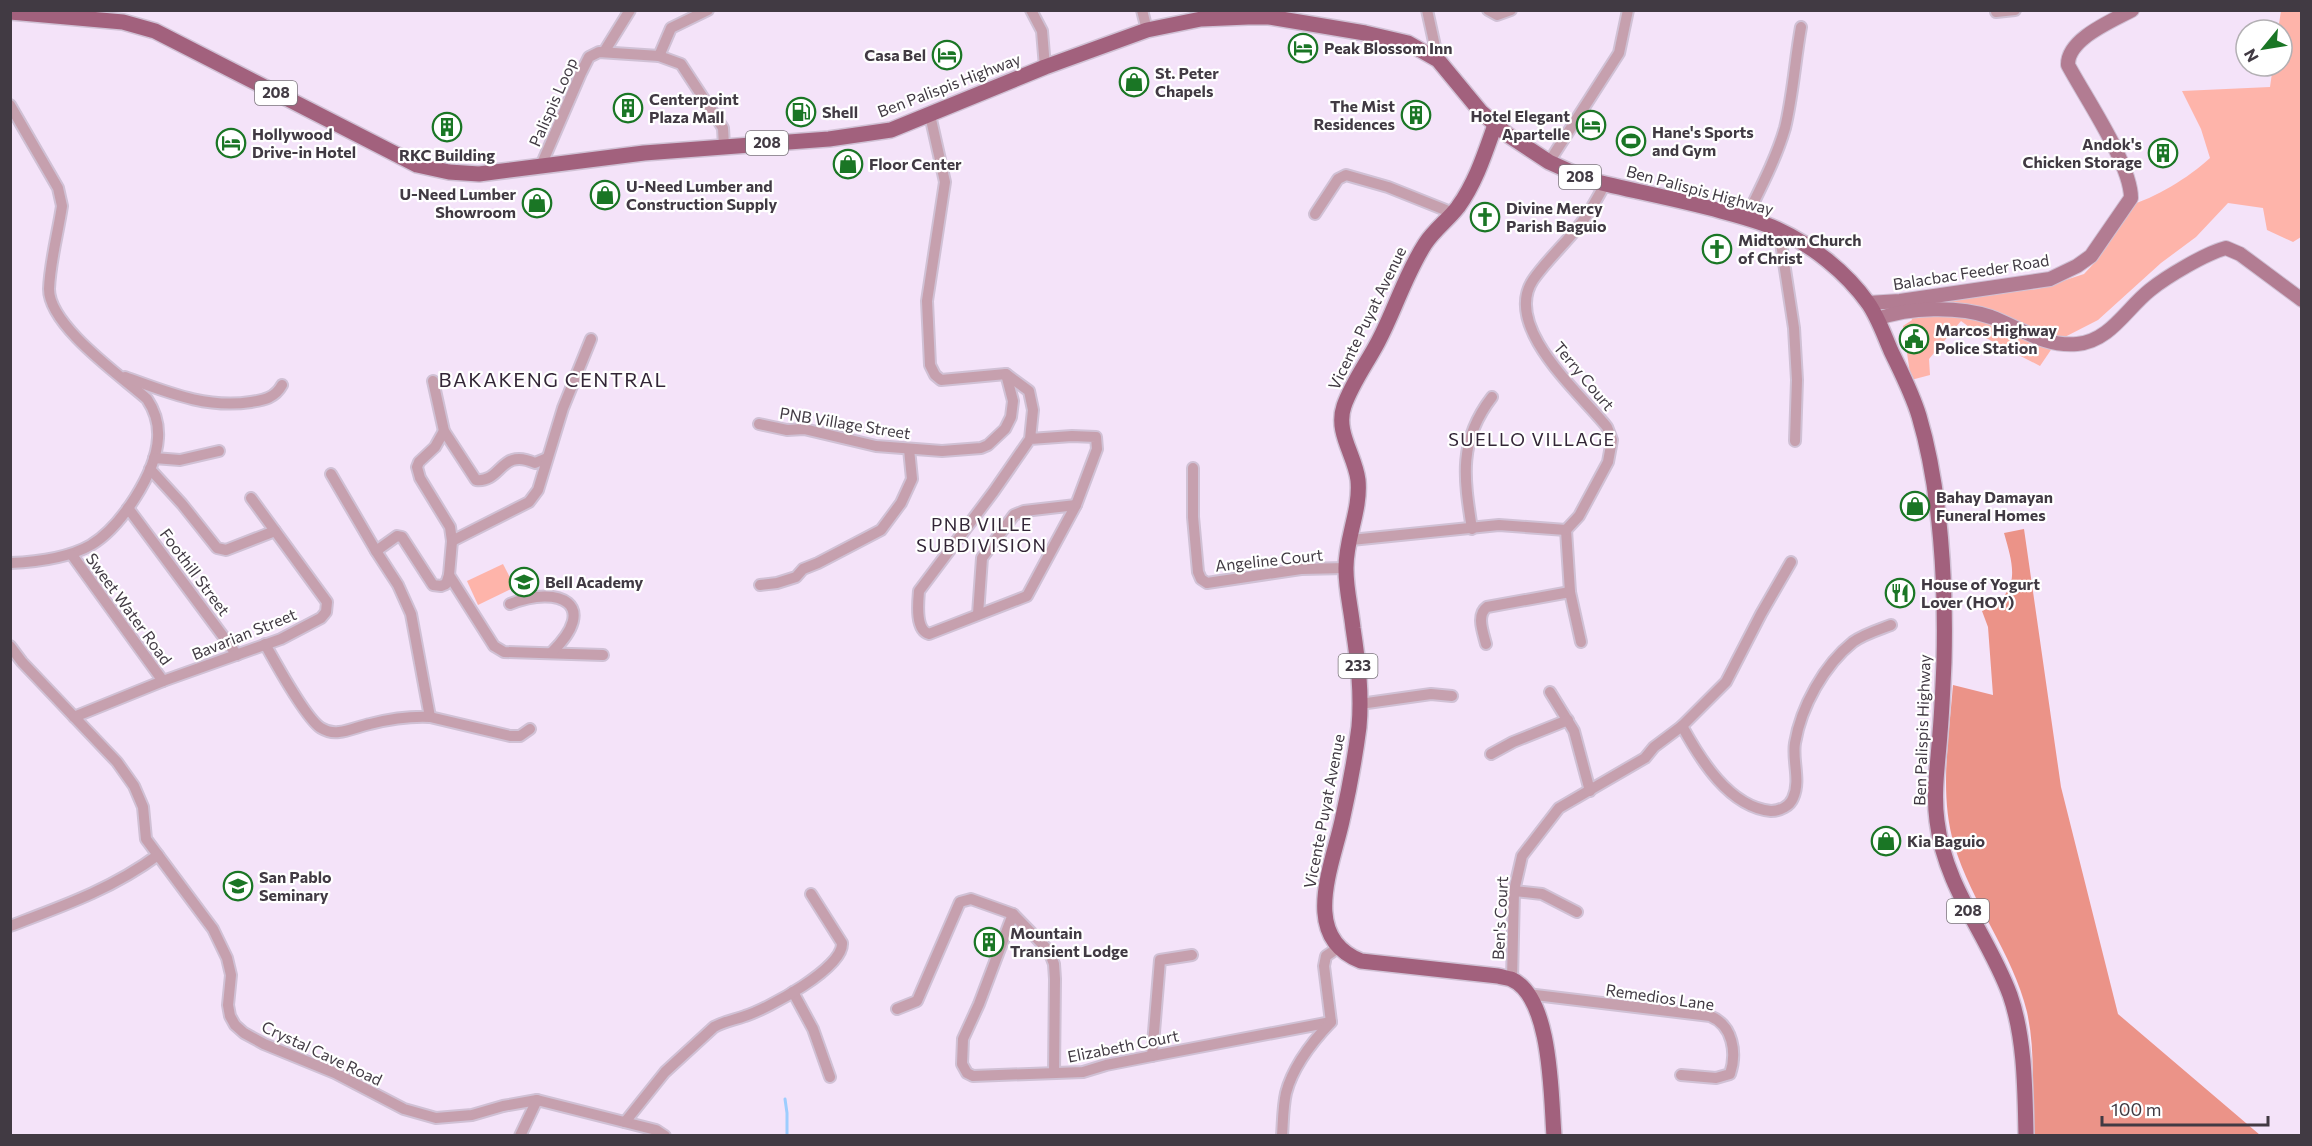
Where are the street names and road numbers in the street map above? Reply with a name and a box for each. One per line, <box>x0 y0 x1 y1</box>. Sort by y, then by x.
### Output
street label: Ben Palispis Highway <box>875 48 1023 121</box>
street label: Palispis Loop <box>524 54 581 149</box>
road number: 208 <box>255 81 297 105</box>
road number: 208 <box>746 131 788 155</box>
street label: Ben Palispis Highway <box>1624 161 1776 218</box>
road number: 208 <box>1559 165 1601 189</box>
street label: Vicente Puyat Avenue <box>1324 243 1410 393</box>
street label: Balacbac Feeder Road <box>1891 250 2050 293</box>
street label: Terry Court <box>1550 337 1619 414</box>
street label: PNB Village Street <box>778 403 912 442</box>
street label: Foothill Street <box>156 524 235 619</box>
street label: Angeline Court <box>1214 544 1324 575</box>
street label: Sweet Water Road <box>82 549 176 668</box>
street label: Bavarian Street <box>189 604 299 663</box>
road number: 233 <box>1338 654 1378 678</box>
street label: Ben Palispis Highway <box>1909 654 1934 806</box>
street label: Vicente Puyat Avenue <box>1299 732 1348 890</box>
street label: Ben's Court <box>1488 875 1511 960</box>
road number: 208 <box>1947 899 1989 923</box>
street label: Remedios Lane <box>1605 979 1716 1014</box>
street label: Crystal Cave Road <box>259 1016 385 1089</box>
street label: Elizabeth Court <box>1066 1025 1181 1066</box>

